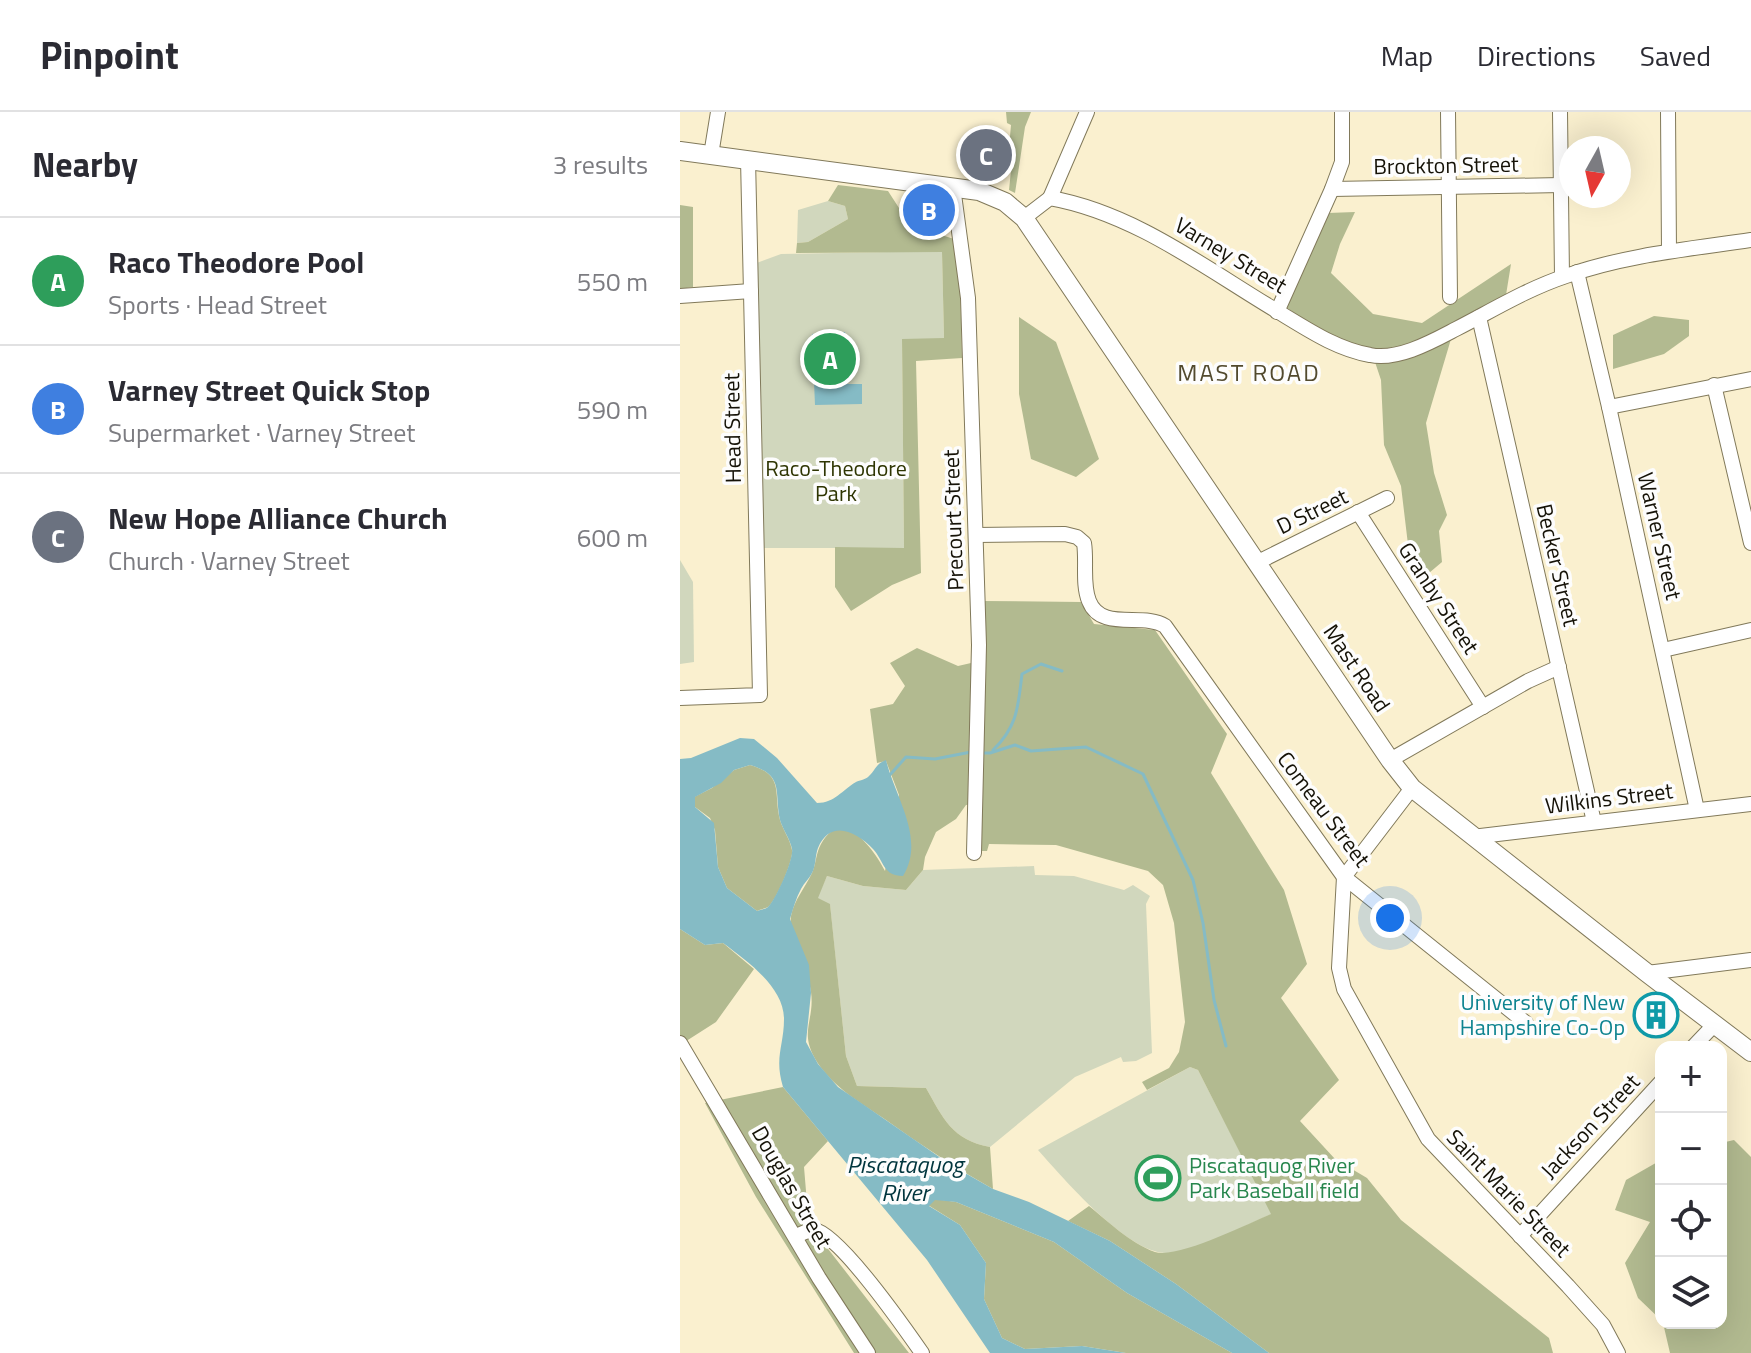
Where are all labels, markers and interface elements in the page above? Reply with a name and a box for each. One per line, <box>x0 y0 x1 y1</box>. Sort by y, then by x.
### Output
text: Pinpoint <box>40 26 179 84</box>
text: Map <box>1381 34 1433 77</box>
text: Directions <box>1477 34 1596 77</box>
text: Saved <box>1640 34 1711 77</box>
pin: C <box>960 125 1012 185</box>
north arrow <box>1559 136 1631 208</box>
text: Nearby <box>32 138 138 190</box>
text: 3 results <box>553 145 648 184</box>
street label: Brockton Street <box>1373 147 1519 183</box>
pin: B <box>903 180 955 240</box>
street label: Varney Street <box>1168 208 1294 302</box>
text: Raco Theodore Pool <box>108 239 364 285</box>
text: A <box>50 262 66 301</box>
text: 550 m <box>577 262 648 301</box>
text: Sports · Head Street <box>108 285 327 324</box>
pin: A <box>804 329 856 389</box>
district label: MAST ROAD <box>1177 354 1321 390</box>
text: Varney Street Quick Stop <box>108 367 430 413</box>
street label: Head Street <box>714 372 750 483</box>
text: B <box>50 390 66 429</box>
text: 590 m <box>577 390 648 429</box>
text: Supermarket · Varney Street <box>108 413 415 452</box>
street label: Precourt Street <box>934 449 972 591</box>
park label: Raco-Theodore Park <box>765 451 907 510</box>
street label: Warner Street <box>1629 469 1691 603</box>
street label: D Street <box>1271 479 1354 543</box>
text: New Hope Alliance Church <box>108 495 448 541</box>
street label: Becker Street <box>1527 500 1589 630</box>
text: C <box>51 518 65 557</box>
text: 600 m <box>577 518 648 557</box>
street label: Granby Street <box>1390 535 1488 661</box>
text: Church · Varney Street <box>108 541 350 580</box>
street label: Mast Road <box>1315 617 1399 719</box>
street label: Comeau Street <box>1269 744 1379 874</box>
street label: Wilkins Street <box>1543 773 1675 823</box>
your location <box>1370 898 1410 938</box>
place label: University of New Hampshire Co-Op <box>1460 985 1625 1044</box>
building icon: University of New Hampshire Co-Op <box>1632 991 1680 1039</box>
map controls <box>1655 1041 1727 1329</box>
button: + <box>1655 1041 1727 1113</box>
street label: Jackson Street <box>1532 1066 1648 1186</box>
button: − <box>1655 1113 1727 1185</box>
street label: Douglas Street <box>743 1119 841 1255</box>
street label: Saint Marie Street <box>1439 1121 1579 1265</box>
water label: Piscataquog River <box>847 1146 966 1210</box>
place label: Piscataquog River Park Baseball field <box>1189 1148 1359 1207</box>
sports icon: Piscataquog River Park Baseball field <box>1134 1154 1182 1202</box>
button: locate <box>1655 1185 1727 1257</box>
button: layers <box>1655 1257 1727 1329</box>

